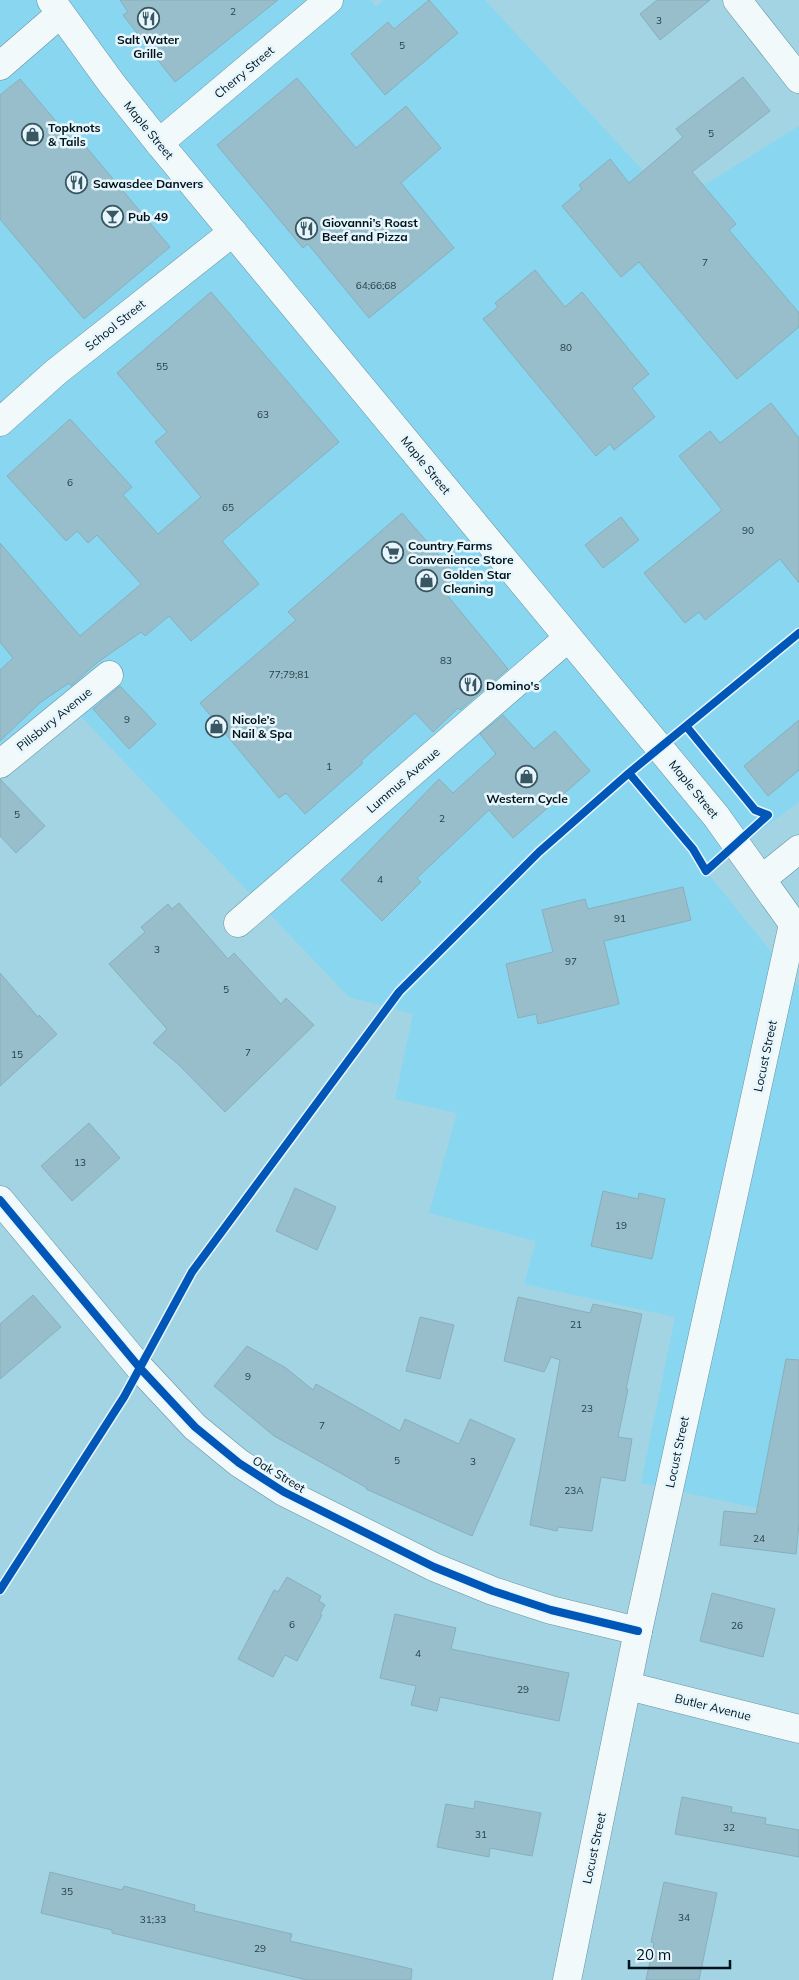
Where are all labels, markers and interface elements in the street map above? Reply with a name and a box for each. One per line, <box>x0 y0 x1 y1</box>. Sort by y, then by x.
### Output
house number: 2 <box>230 5 236 18</box>
restaurant icon: Salt Water Grille <box>136 6 160 30</box>
house number: 3 <box>656 14 662 27</box>
place label: Salt Water Grille <box>117 32 179 61</box>
house number: 5 <box>399 39 405 52</box>
street label: Cherry Street <box>211 43 277 101</box>
street label: Maple Street <box>121 98 177 162</box>
place label: Topknots & Tails <box>48 120 101 149</box>
shop icon: Topknots & Tails <box>20 122 44 146</box>
house number: 5 <box>708 127 714 140</box>
restaurant icon: Sawasdee Danvers <box>65 171 89 195</box>
place label: Sawasdee Danvers <box>93 176 203 191</box>
bar icon: Pub 49 <box>100 204 124 228</box>
place label: Pub 49 <box>128 209 168 224</box>
place label: Giovanni’s Roast Beef and Pizza <box>322 215 418 244</box>
restaurant icon: Giovanni’s Roast Beef and Pizza <box>294 217 318 241</box>
house number: 7 <box>702 256 708 269</box>
house number: 64;66;68 <box>356 279 396 292</box>
street label: School Street <box>82 296 148 354</box>
house number: 80 <box>560 341 572 354</box>
house number: 55 <box>156 360 168 373</box>
house number: 63 <box>257 408 269 421</box>
street label: Maple Street <box>398 433 454 497</box>
house number: 6 <box>67 476 73 489</box>
house number: 65 <box>222 501 234 514</box>
house number: 90 <box>742 524 754 537</box>
place label: Country Farms Convenience Store <box>408 538 514 567</box>
supermarket icon: Country Farms Convenience Store <box>380 540 404 564</box>
place label: Golden Star Cleaning <box>443 567 511 596</box>
shop icon: Golden Star Cleaning <box>415 569 439 593</box>
house number: 83 <box>440 654 452 667</box>
house number: 77;79;81 <box>269 668 309 681</box>
restaurant icon: Domino's <box>458 673 482 697</box>
place label: Domino's <box>486 678 539 693</box>
street label: Pillsbury Avenue <box>13 684 95 754</box>
place label: Nicole’s Nail & Spa <box>232 712 292 741</box>
house number: 9 <box>124 713 130 726</box>
shop icon: Nicole’s Nail & Spa <box>204 714 228 738</box>
street label: Lummus Avenue <box>363 744 443 816</box>
street label: Maple Street <box>666 757 722 821</box>
house number: 1 <box>326 760 332 773</box>
shop icon: Western Cycle <box>515 765 539 789</box>
place label: Western Cycle <box>486 791 568 806</box>
house number: 5 <box>14 808 20 821</box>
house number: 2 <box>439 812 445 825</box>
house number: 4 <box>377 873 383 886</box>
house number: 91 <box>614 912 626 925</box>
house number: 3 <box>154 943 160 956</box>
house number: 97 <box>565 955 577 968</box>
house number: 5 <box>223 983 229 996</box>
street label: Locust Street <box>750 1019 780 1093</box>
house number: 7 <box>245 1046 251 1059</box>
house number: 15 <box>11 1048 23 1061</box>
house number: 13 <box>74 1156 86 1169</box>
house number: 19 <box>615 1219 627 1232</box>
house number: 21 <box>570 1318 582 1331</box>
house number: 9 <box>245 1370 251 1383</box>
house number: 23 <box>581 1402 593 1415</box>
street label: Locust Street <box>662 1415 692 1489</box>
house number: 7 <box>319 1419 325 1432</box>
street label: Oak Street <box>250 1452 308 1496</box>
house number: 5 <box>394 1454 400 1467</box>
house number: 3 <box>470 1455 476 1468</box>
house number: 23A <box>564 1484 584 1497</box>
house number: 24 <box>753 1532 765 1545</box>
house number: 6 <box>289 1618 295 1631</box>
house number: 26 <box>731 1619 743 1632</box>
house number: 4 <box>415 1647 421 1660</box>
house number: 29 <box>517 1683 529 1696</box>
street label: Butler Avenue <box>673 1690 753 1724</box>
street label: Locust Street <box>579 1811 609 1885</box>
house number: 32 <box>723 1821 735 1834</box>
house number: 31 <box>475 1828 487 1841</box>
house number: 35 <box>61 1885 73 1898</box>
house number: 34 <box>678 1911 690 1924</box>
house number: 31;33 <box>140 1913 166 1926</box>
scale bar <box>629 1938 730 1970</box>
house number: 29 <box>254 1942 266 1955</box>
text: 20 m <box>636 1945 671 1964</box>

